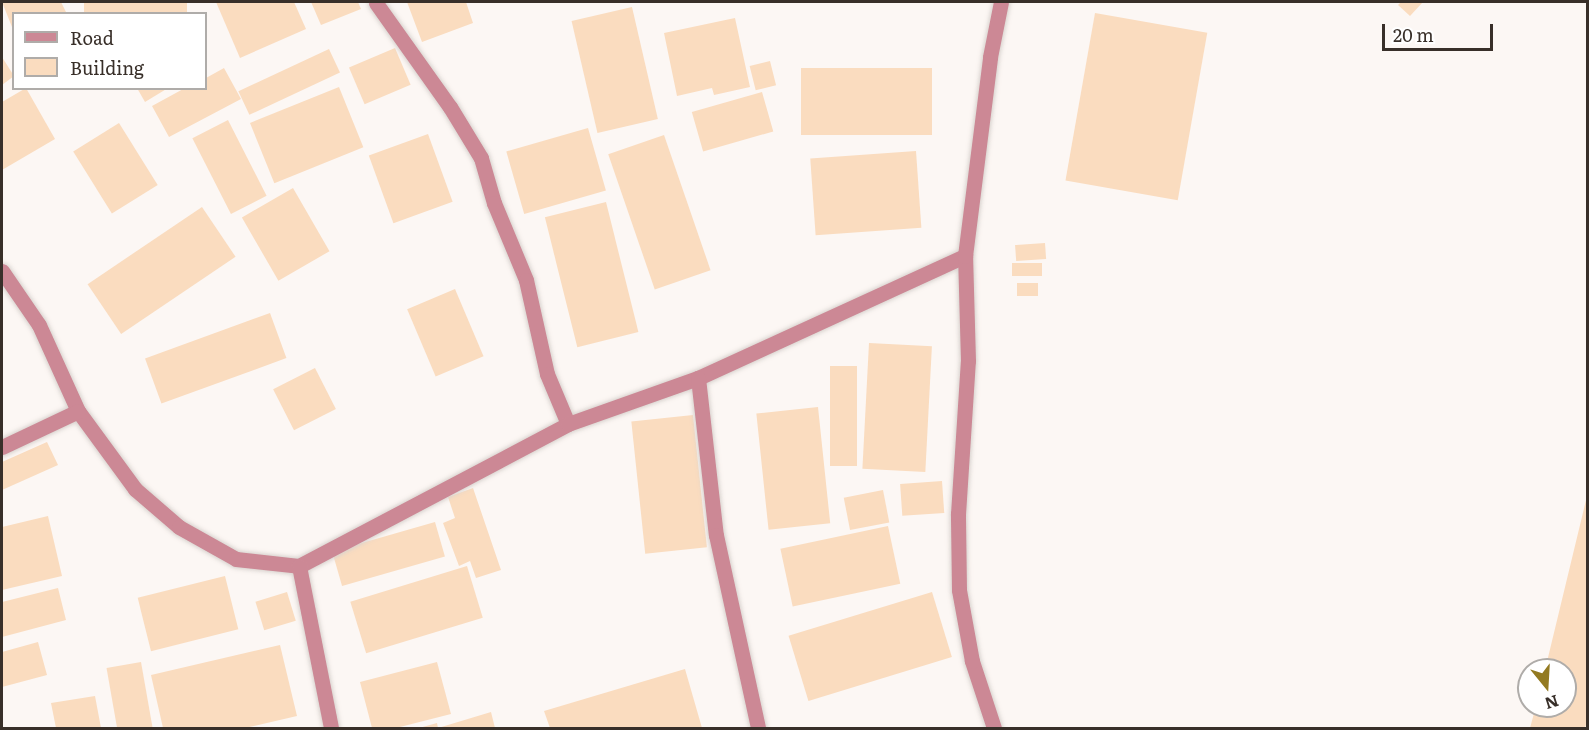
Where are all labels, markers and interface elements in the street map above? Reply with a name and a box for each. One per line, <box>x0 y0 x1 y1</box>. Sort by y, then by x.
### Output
legend <box>12 12 207 90</box>
scale bar <box>1385 12 1496 50</box>
text: 20 m <box>1393 21 1434 48</box>
text: Road <box>70 24 114 51</box>
text: Building <box>70 54 144 81</box>
north arrow <box>1517 658 1577 718</box>
text: N <box>1542 690 1562 717</box>

